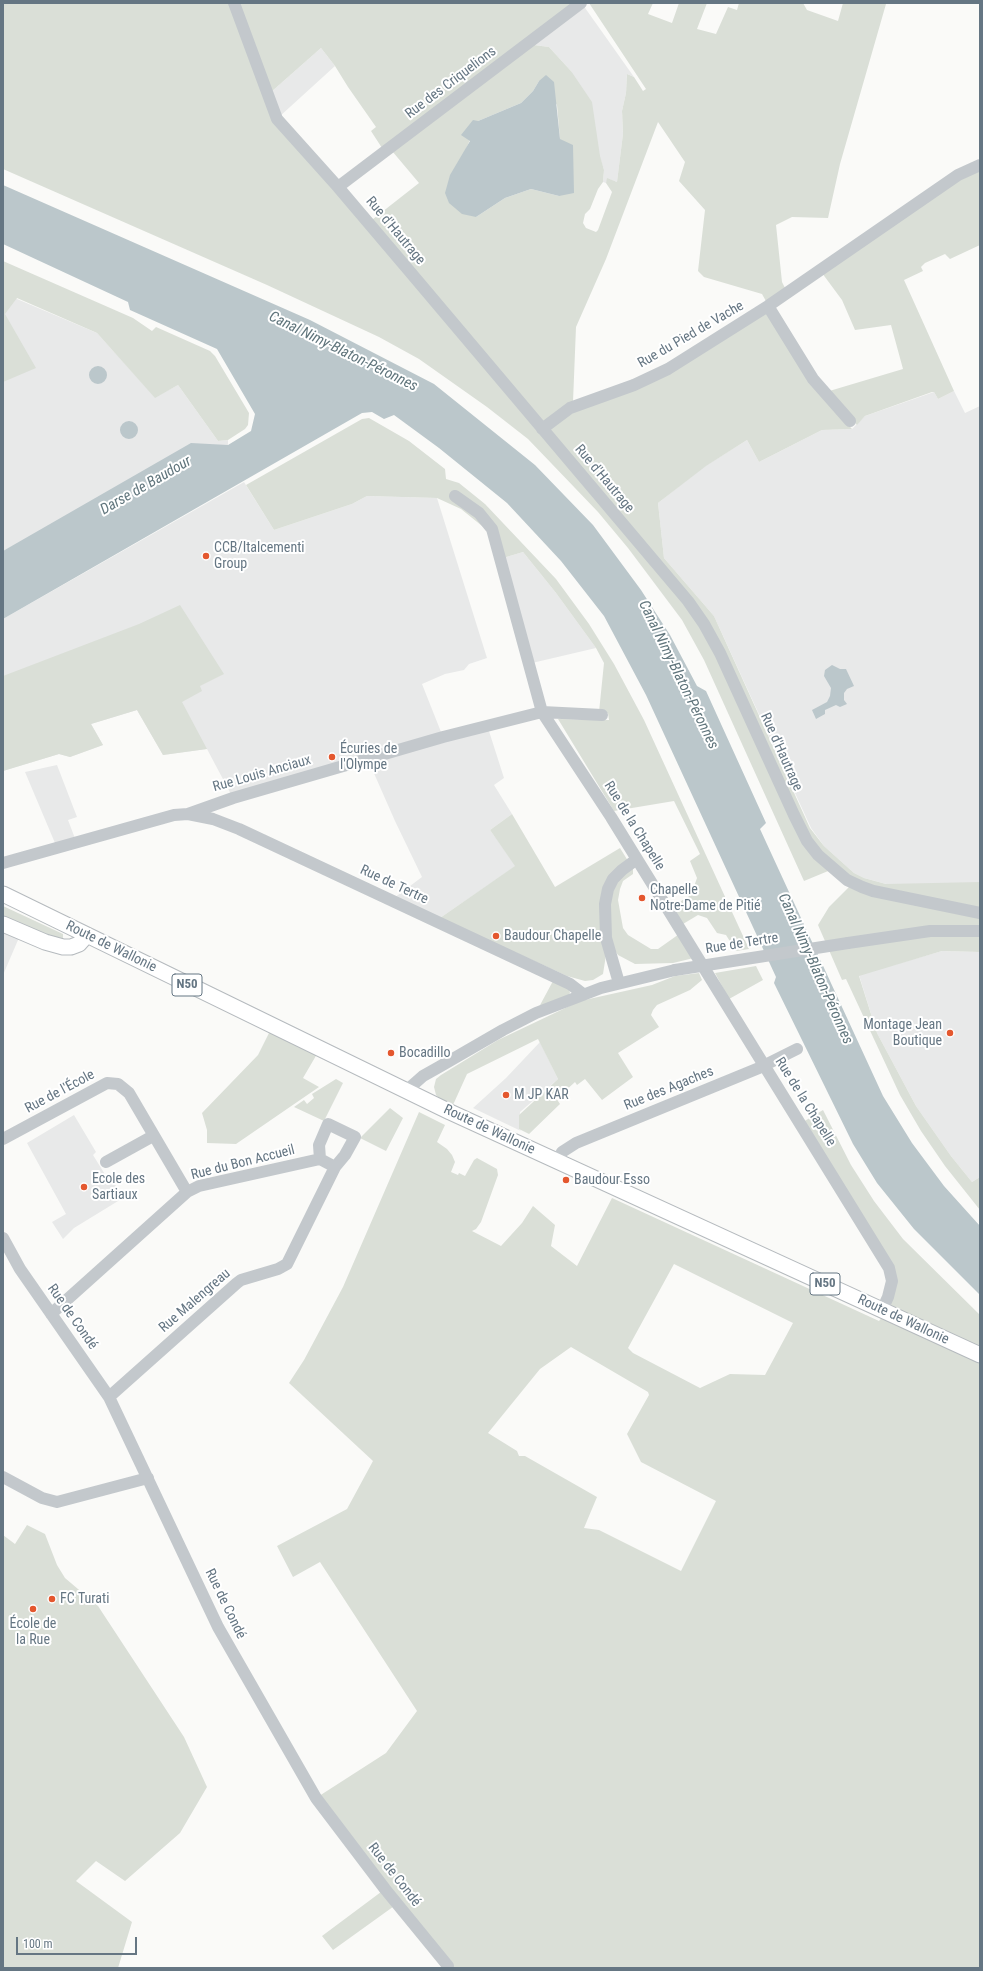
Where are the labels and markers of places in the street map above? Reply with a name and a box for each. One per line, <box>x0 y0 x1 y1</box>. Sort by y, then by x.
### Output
place label: CCB/Italcementi Group <box>214 540 305 572</box>
marker: CCB/Italcementi Group <box>201 551 211 561</box>
place label: Écuries de l'Olympe <box>340 741 397 774</box>
marker: Écuries de l'Olympe <box>327 752 337 762</box>
place label: Chapelle Notre-Dame de Pitié <box>650 882 761 914</box>
marker: Chapelle Notre-Dame de Pitié <box>637 893 647 903</box>
place label: Baudour Chapelle <box>504 928 601 944</box>
marker: Baudour Chapelle <box>491 931 501 941</box>
place label: Montage Jean Boutique <box>863 1017 942 1050</box>
marker: Montage Jean Boutique <box>945 1028 955 1038</box>
place label: Bocadillo <box>399 1045 450 1061</box>
marker: Bocadillo <box>386 1048 396 1058</box>
place label: M JP KAR <box>514 1087 569 1103</box>
marker: M JP KAR <box>501 1090 511 1100</box>
place label: Ecole des Sartiaux <box>92 1171 145 1204</box>
place label: Baudour Esso <box>574 1172 650 1188</box>
marker: Baudour Esso <box>561 1175 571 1185</box>
marker: Ecole des Sartiaux <box>79 1182 89 1192</box>
place label: FC Turati <box>60 1591 109 1607</box>
marker: FC Turati <box>47 1594 57 1604</box>
marker: École de la Rue <box>28 1604 38 1614</box>
place label: École de la Rue <box>10 1616 56 1648</box>

